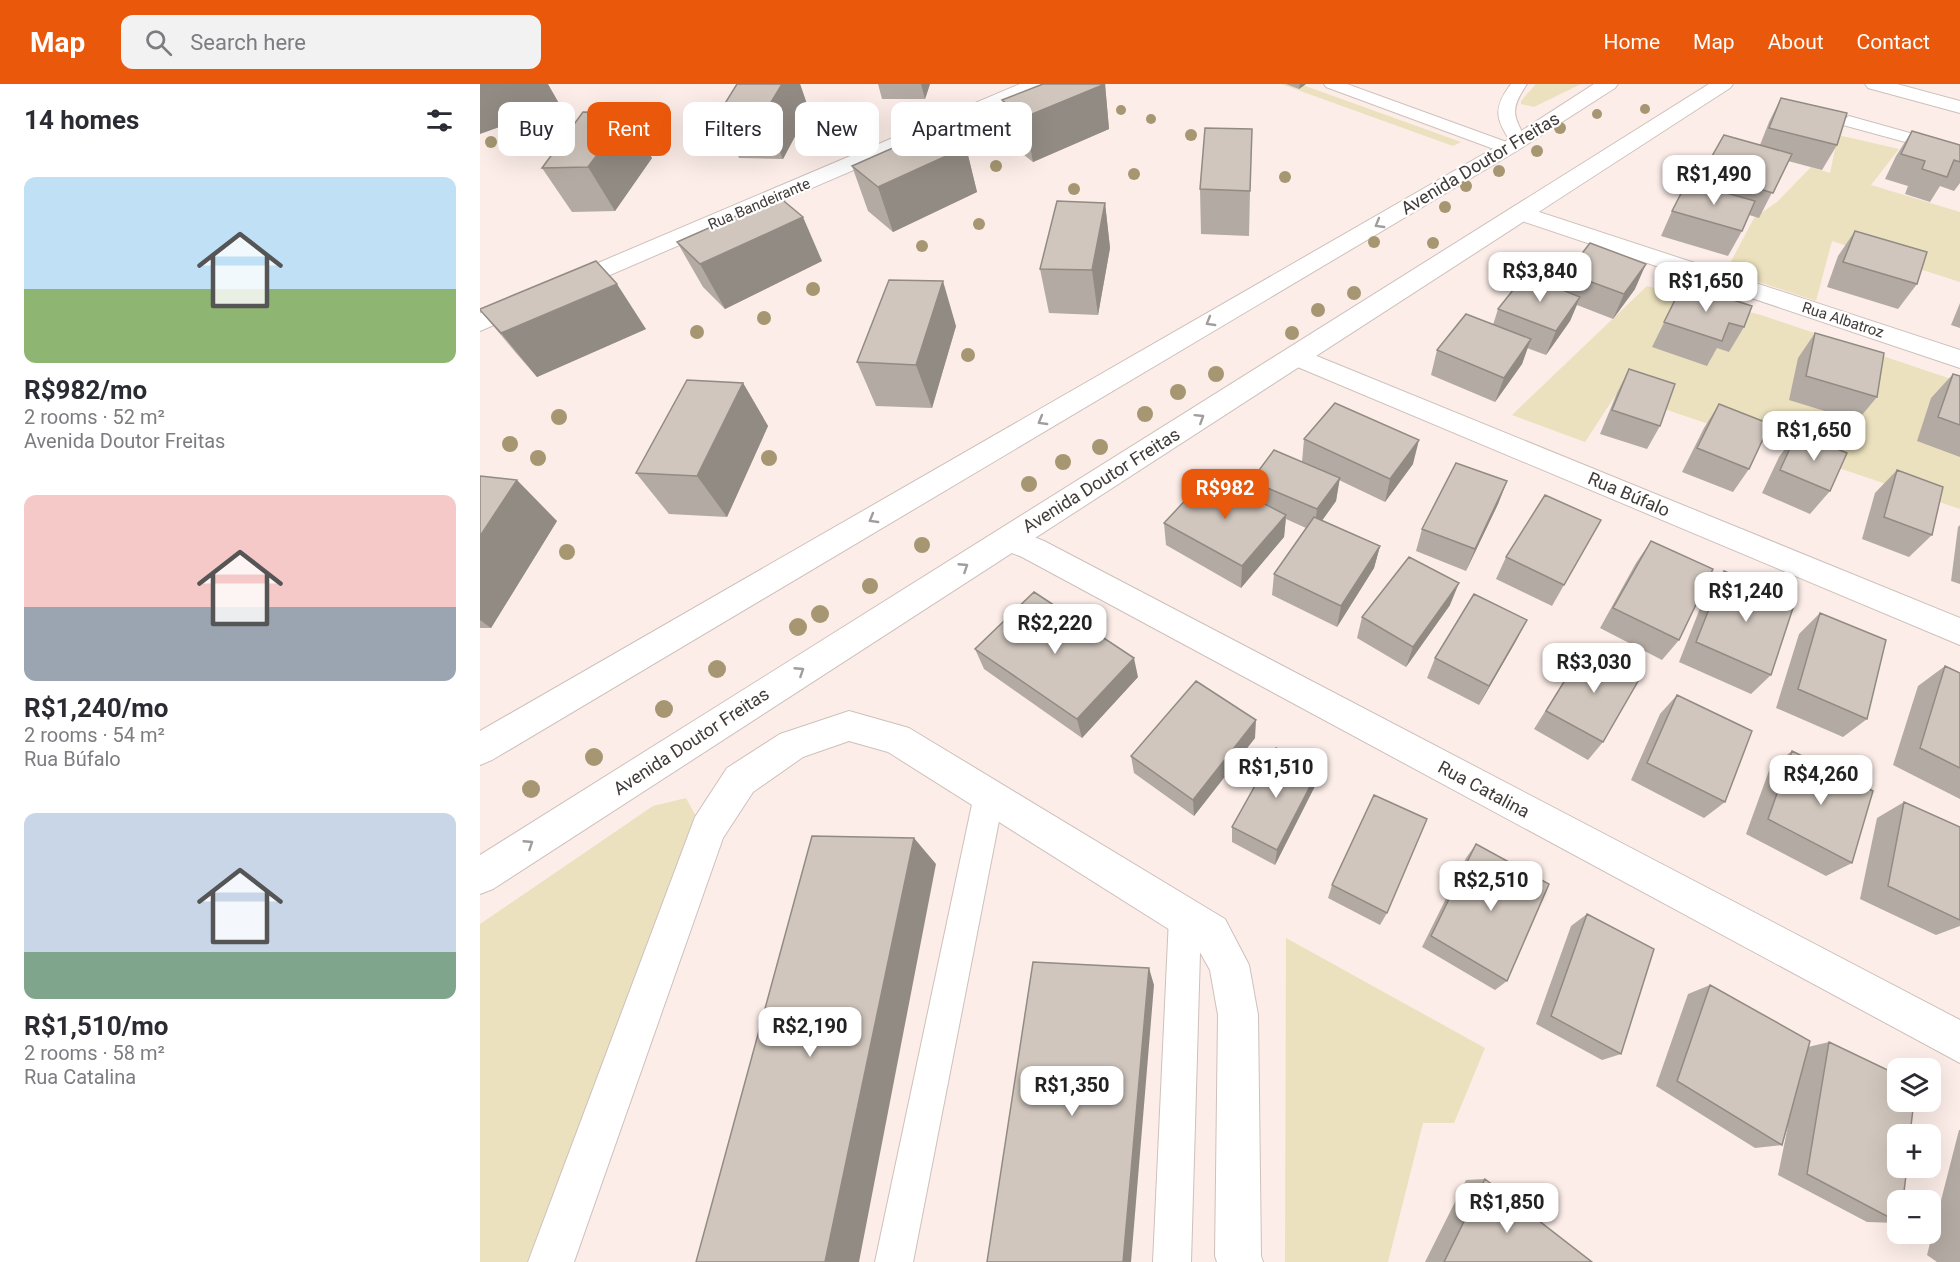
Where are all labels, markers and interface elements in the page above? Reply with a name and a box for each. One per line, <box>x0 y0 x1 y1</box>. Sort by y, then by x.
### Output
search box <box>121 15 541 69</box>
text: Map <box>30 26 85 59</box>
icon: search <box>142 26 175 59</box>
text: Search here <box>190 30 306 55</box>
text: Home <box>1604 30 1660 54</box>
text: Map <box>1693 30 1735 54</box>
text: About <box>1768 30 1824 54</box>
text: Contact <box>1857 30 1930 54</box>
chip: Buy <box>498 102 575 156</box>
chip: Rent <box>587 102 671 156</box>
chip: Filters <box>683 102 783 156</box>
chip: New <box>795 102 879 156</box>
chip: Apartment <box>891 102 1032 156</box>
icon: filters <box>423 104 456 137</box>
text: 14 homes <box>24 105 139 135</box>
street label: Avenida Doutor Freitas <box>1397 107 1563 219</box>
pin: R$1,490 <box>1659 155 1769 206</box>
text: R$1,490 <box>1676 162 1752 186</box>
street label: Rua Bandeirante <box>705 174 813 234</box>
icon: home <box>186 216 294 324</box>
one-way arrow <box>1375 217 1385 228</box>
pin: R$3,840 <box>1485 252 1595 303</box>
text: R$3,840 <box>1502 259 1578 283</box>
pin: R$1,650 <box>1651 262 1761 313</box>
text: R$1,650 <box>1668 269 1744 293</box>
street label: Rua Albatroz <box>1800 298 1886 342</box>
one-way arrow <box>1206 315 1216 327</box>
text: R$982/mo <box>24 375 147 405</box>
text: 2 rooms · 52 m² <box>24 405 165 429</box>
pin: R$1,650 <box>1759 411 1869 462</box>
one-way arrow <box>1038 413 1048 425</box>
one-way arrow <box>1194 413 1204 425</box>
text: R$1,650 <box>1776 418 1852 442</box>
street label: Avenida Doutor Freitas <box>1019 423 1183 537</box>
text: Avenida Doutor Freitas <box>24 429 225 453</box>
street label: Rua Búfalo <box>1585 467 1673 521</box>
pin: R$982 <box>1183 469 1267 520</box>
text: R$982 <box>1196 476 1254 500</box>
one-way arrow <box>869 512 880 523</box>
icon: home <box>186 534 294 642</box>
one-way arrow <box>958 563 969 574</box>
pin: R$1,240 <box>1691 572 1801 623</box>
text: R$1,240 <box>1708 579 1784 603</box>
pin: R$2,220 <box>1000 604 1110 655</box>
text: R$2,220 <box>1017 611 1093 635</box>
pin: R$3,030 <box>1539 643 1649 694</box>
text: R$3,030 <box>1556 650 1632 674</box>
one-way arrow <box>794 667 804 679</box>
street label: Avenida Doutor Freitas <box>609 683 773 799</box>
text: R$1,240/mo <box>24 693 169 723</box>
text: 2 rooms · 54 m² <box>24 723 165 747</box>
text: Rua Búfalo <box>24 747 121 771</box>
pin: R$1,510 <box>1221 748 1331 799</box>
text: R$1,510 <box>1238 755 1314 779</box>
pin: R$4,260 <box>1766 755 1876 806</box>
street label: Rua Catalina <box>1435 756 1533 822</box>
text: R$4,260 <box>1783 762 1859 786</box>
one-way arrow <box>522 840 533 851</box>
icon: home <box>186 852 294 960</box>
pin: R$2,510 <box>1436 861 1546 912</box>
text: R$2,510 <box>1453 868 1529 892</box>
pin: R$2,190 <box>755 1007 865 1058</box>
text: R$1,510/mo <box>24 1011 169 1041</box>
text: R$2,190 <box>772 1014 848 1038</box>
text: 2 rooms · 58 m² <box>24 1041 165 1065</box>
map controls <box>1887 1058 1941 1244</box>
button: layers <box>1887 1058 1941 1112</box>
text: Rua Catalina <box>24 1065 136 1089</box>
pin: R$1,350 <box>1017 1066 1127 1117</box>
text: R$1,350 <box>1034 1073 1110 1097</box>
button: + <box>1887 1124 1941 1178</box>
pin: R$1,850 <box>1452 1183 1562 1234</box>
text: R$1,850 <box>1469 1190 1545 1214</box>
button: − <box>1887 1190 1941 1244</box>

